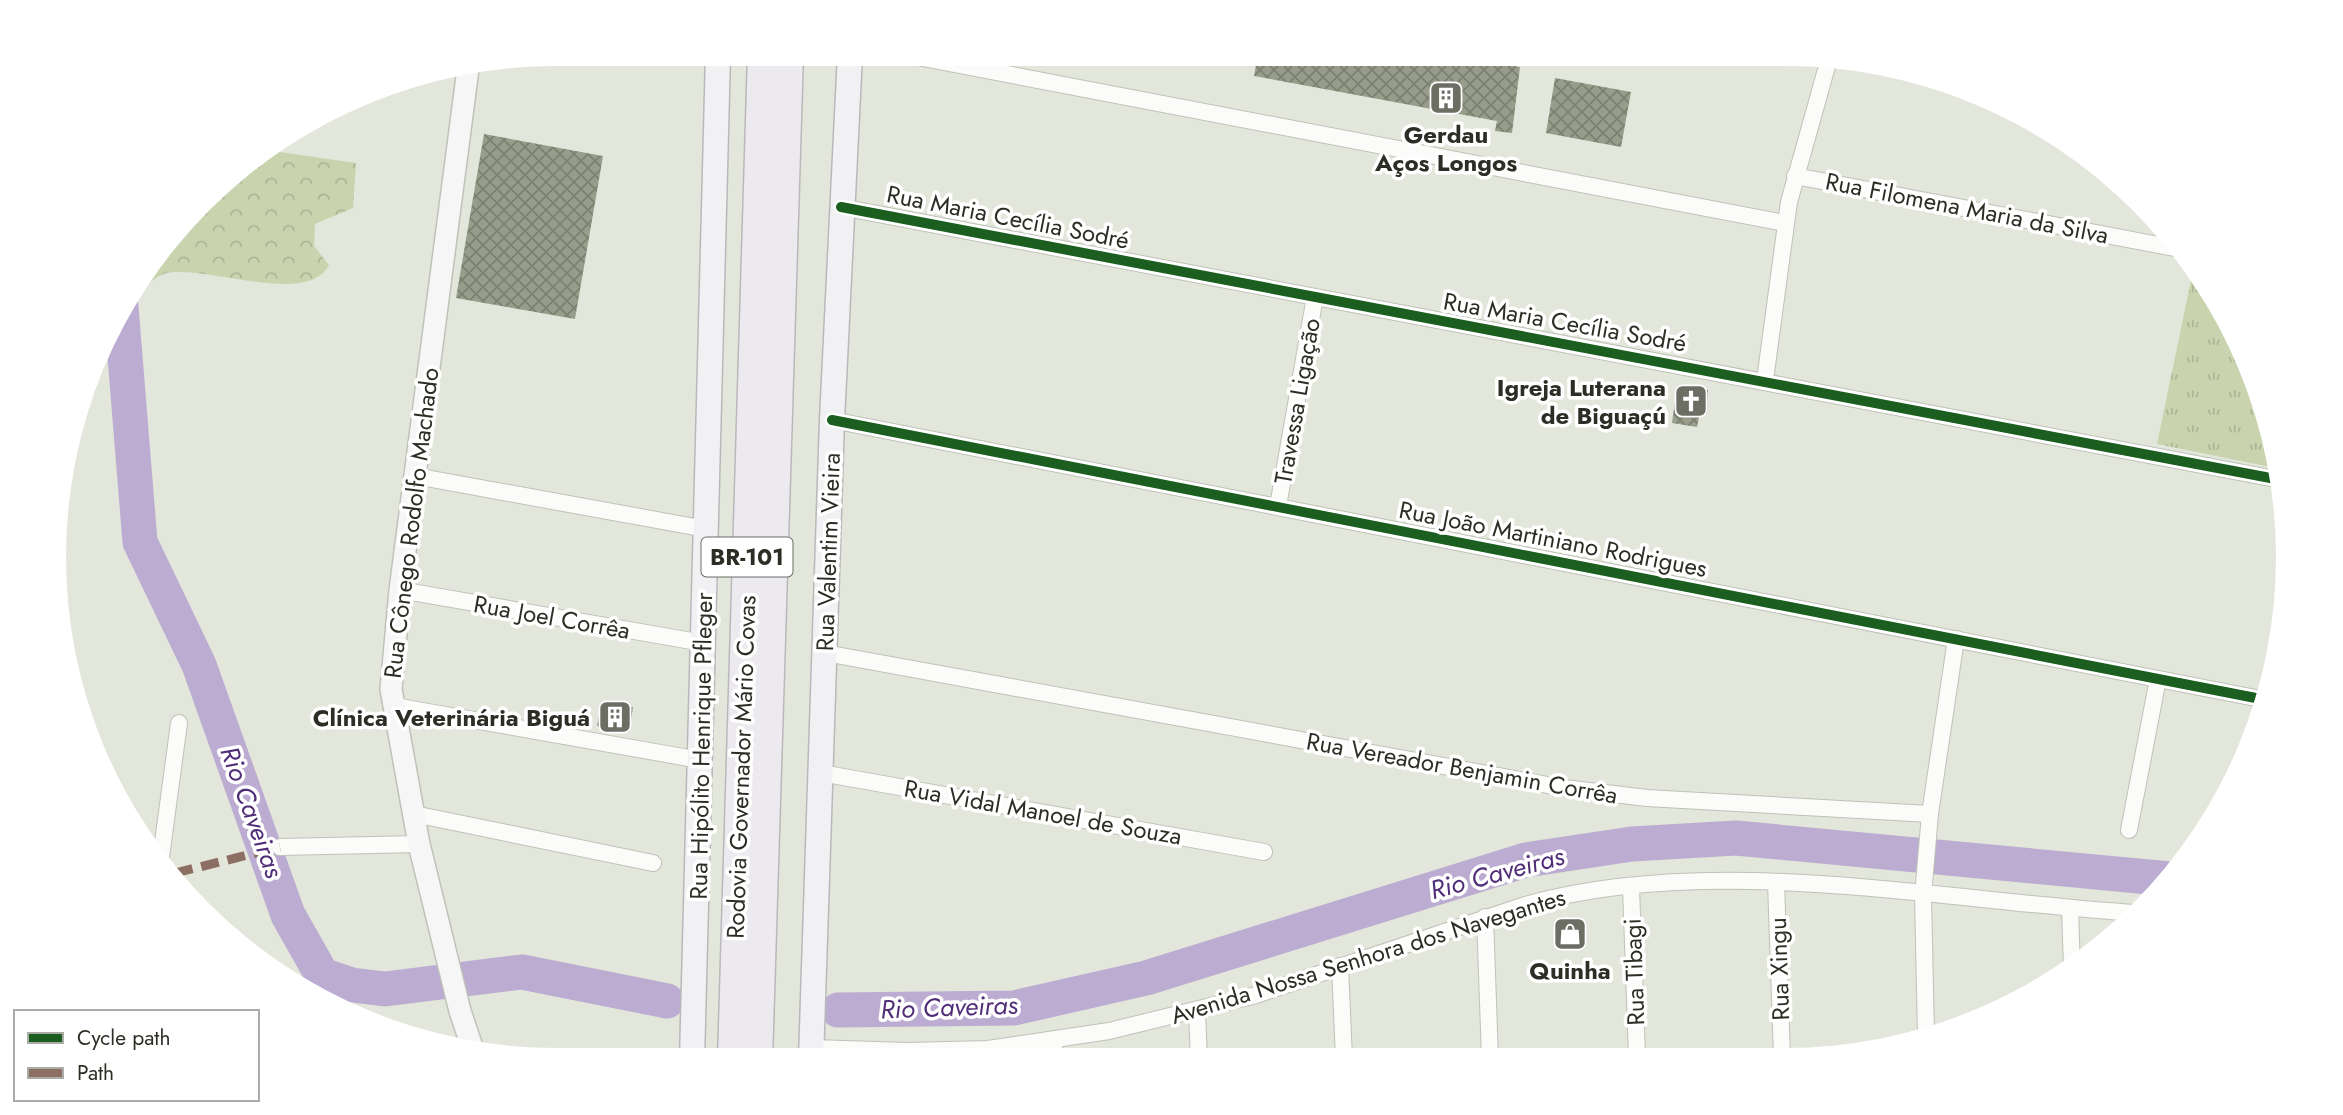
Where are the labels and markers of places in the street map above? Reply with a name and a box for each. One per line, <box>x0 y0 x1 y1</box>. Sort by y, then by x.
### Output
building icon: Gerdau Aços Longos <box>1427 79 1465 117</box>
place label: Gerdau Aços Longos <box>1374 117 1517 180</box>
place label: Igreja Luterana de Biguaçú <box>1497 370 1666 433</box>
church icon: Igreja Luterana de Biguaçú <box>1672 382 1710 420</box>
building icon: Clínica Veterinária Biguá <box>596 698 634 736</box>
place label: Clínica Veterinária Biguá <box>313 700 590 735</box>
shop icon: Quinha <box>1551 915 1589 953</box>
place label: Quinha <box>1529 953 1611 988</box>

